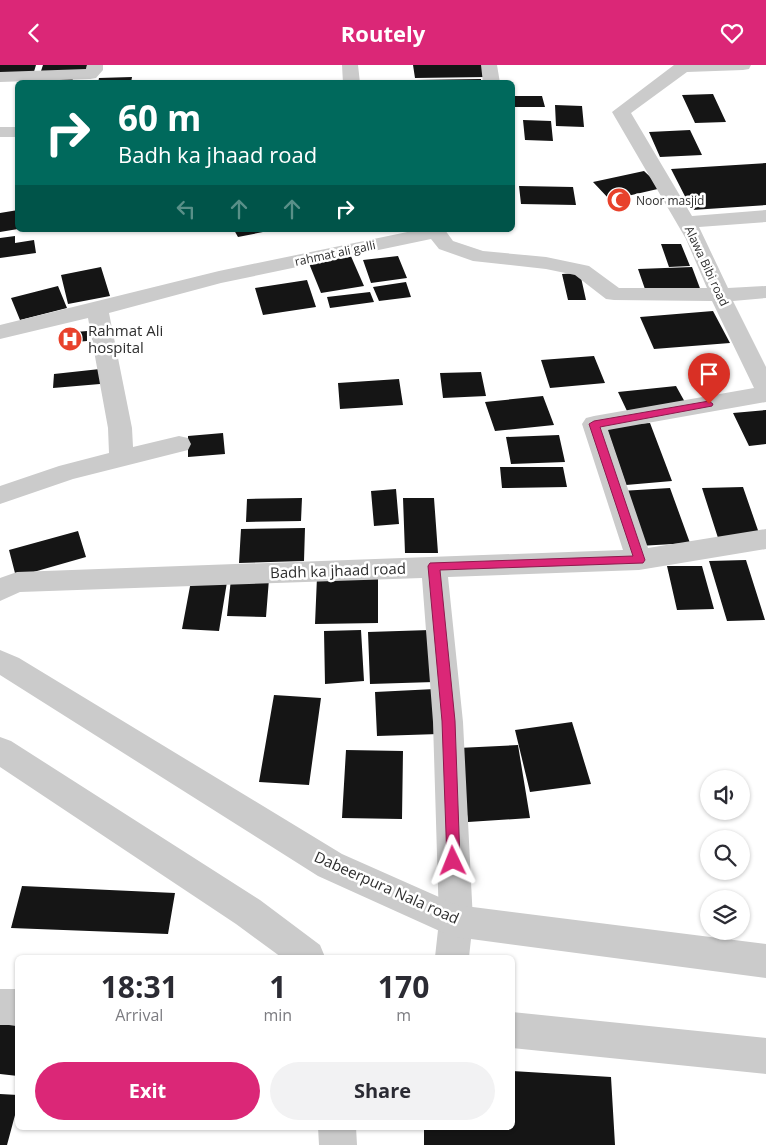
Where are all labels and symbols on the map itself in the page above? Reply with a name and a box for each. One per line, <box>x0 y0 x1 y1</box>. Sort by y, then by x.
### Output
mosque icon: Noor masjid <box>606 187 632 213</box>
place label: Noor masjid <box>636 192 704 209</box>
street label: Alawa Bibi road <box>681 223 733 309</box>
street label: rahmat ali galli <box>293 236 377 270</box>
place label: Rahmat Ali hospital <box>88 320 163 357</box>
hospital icon: Rahmat Ali hospital <box>57 326 83 352</box>
pin <box>688 353 730 404</box>
street label: Badh ka jhaad road <box>270 558 406 582</box>
position arrow <box>426 834 478 886</box>
street label: Dabeerpura Nala road <box>311 846 463 928</box>

